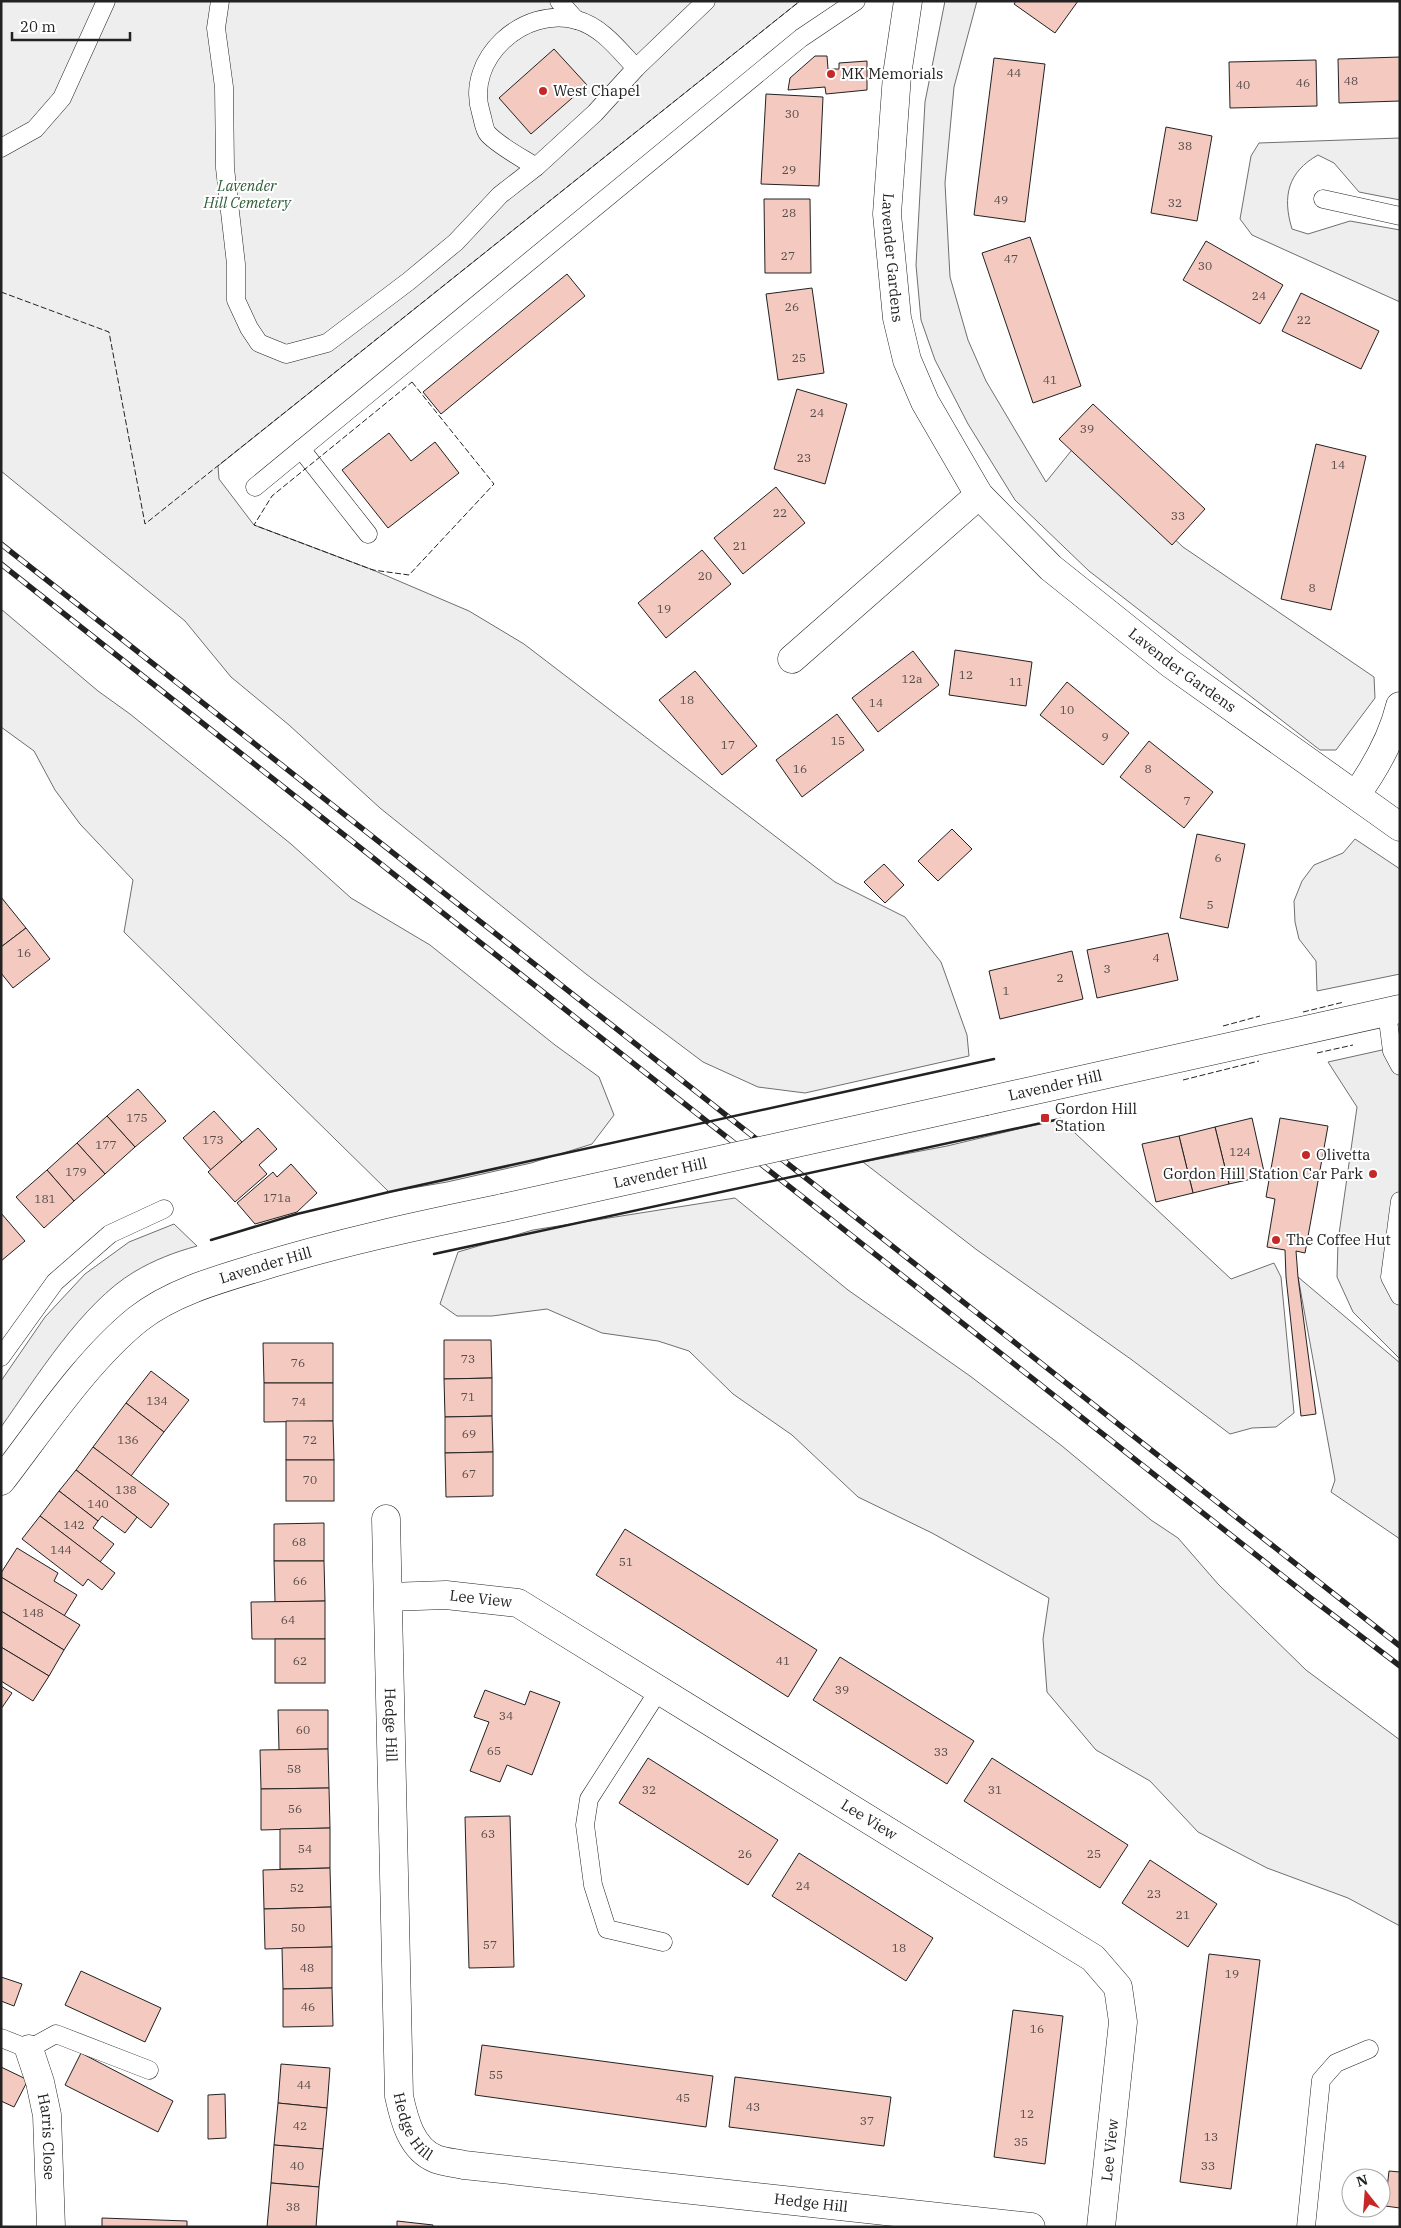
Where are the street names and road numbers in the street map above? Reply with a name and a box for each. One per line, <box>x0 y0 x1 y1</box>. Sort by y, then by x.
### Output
street label: Lavender Gardens <box>878 192 908 324</box>
street label: Lavender Gardens <box>1125 624 1240 716</box>
street label: Lavender Hill <box>1007 1065 1104 1105</box>
street label: Lavender Hill <box>611 1153 709 1192</box>
street label: Lavender Hill <box>217 1242 314 1288</box>
street label: Lee View <box>449 1585 513 1611</box>
street label: Hedge Hill <box>381 1688 401 1762</box>
street label: Lee View <box>838 1795 901 1844</box>
street label: Harris Close <box>34 2091 59 2180</box>
street label: Hedge Hill <box>389 2091 437 2164</box>
street label: Lee View <box>1097 2118 1122 2182</box>
street label: Hedge Hill <box>773 2189 849 2216</box>

